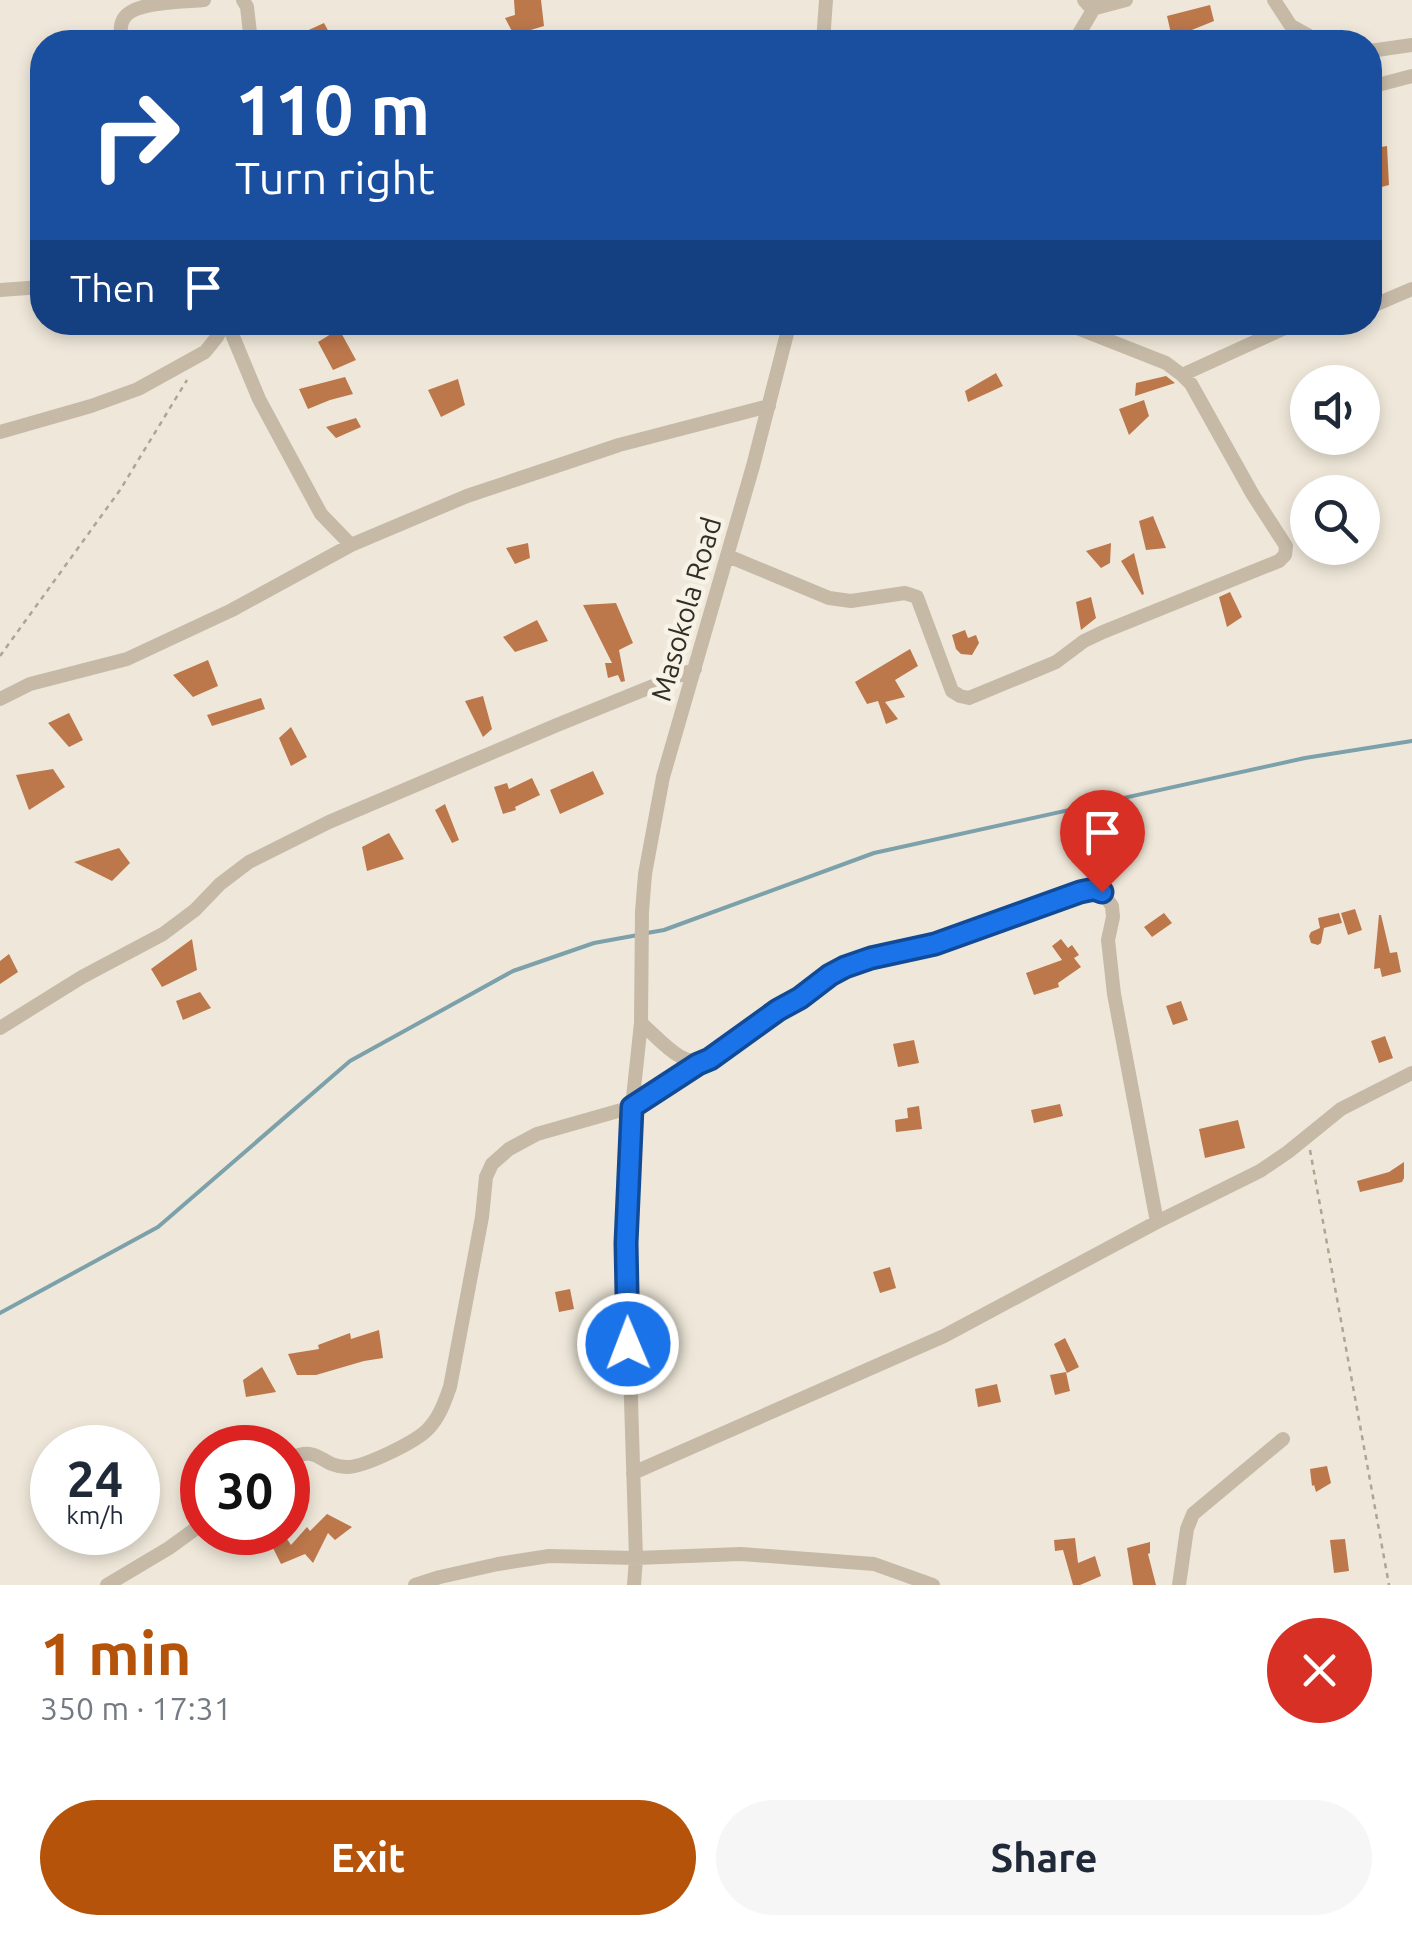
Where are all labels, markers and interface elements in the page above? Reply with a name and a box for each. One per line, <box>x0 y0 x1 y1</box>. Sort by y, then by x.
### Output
icon: right <box>70 70 200 200</box>
text: 110 m <box>235 70 430 148</box>
text: Turn right <box>235 152 435 203</box>
icon: arrive <box>176 260 231 315</box>
text: Then <box>70 267 156 309</box>
map controls <box>1290 365 1380 565</box>
button: sound <box>1290 365 1380 455</box>
button: search <box>1290 475 1380 565</box>
street label: Masokola Road <box>644 513 727 704</box>
pin <box>1060 790 1145 893</box>
icon: arrive <box>1075 805 1130 860</box>
position arrow <box>576 1292 680 1396</box>
speed limit sign: 30 <box>180 1425 310 1555</box>
text: 24 <box>67 1450 123 1506</box>
text: km/h <box>66 1501 124 1529</box>
button: close <box>1267 1618 1372 1723</box>
text: 1 min <box>40 1619 192 1686</box>
text: 350 m · 17:31 <box>40 1690 232 1726</box>
button: Exit <box>40 1800 696 1915</box>
button: Share <box>716 1800 1372 1915</box>

